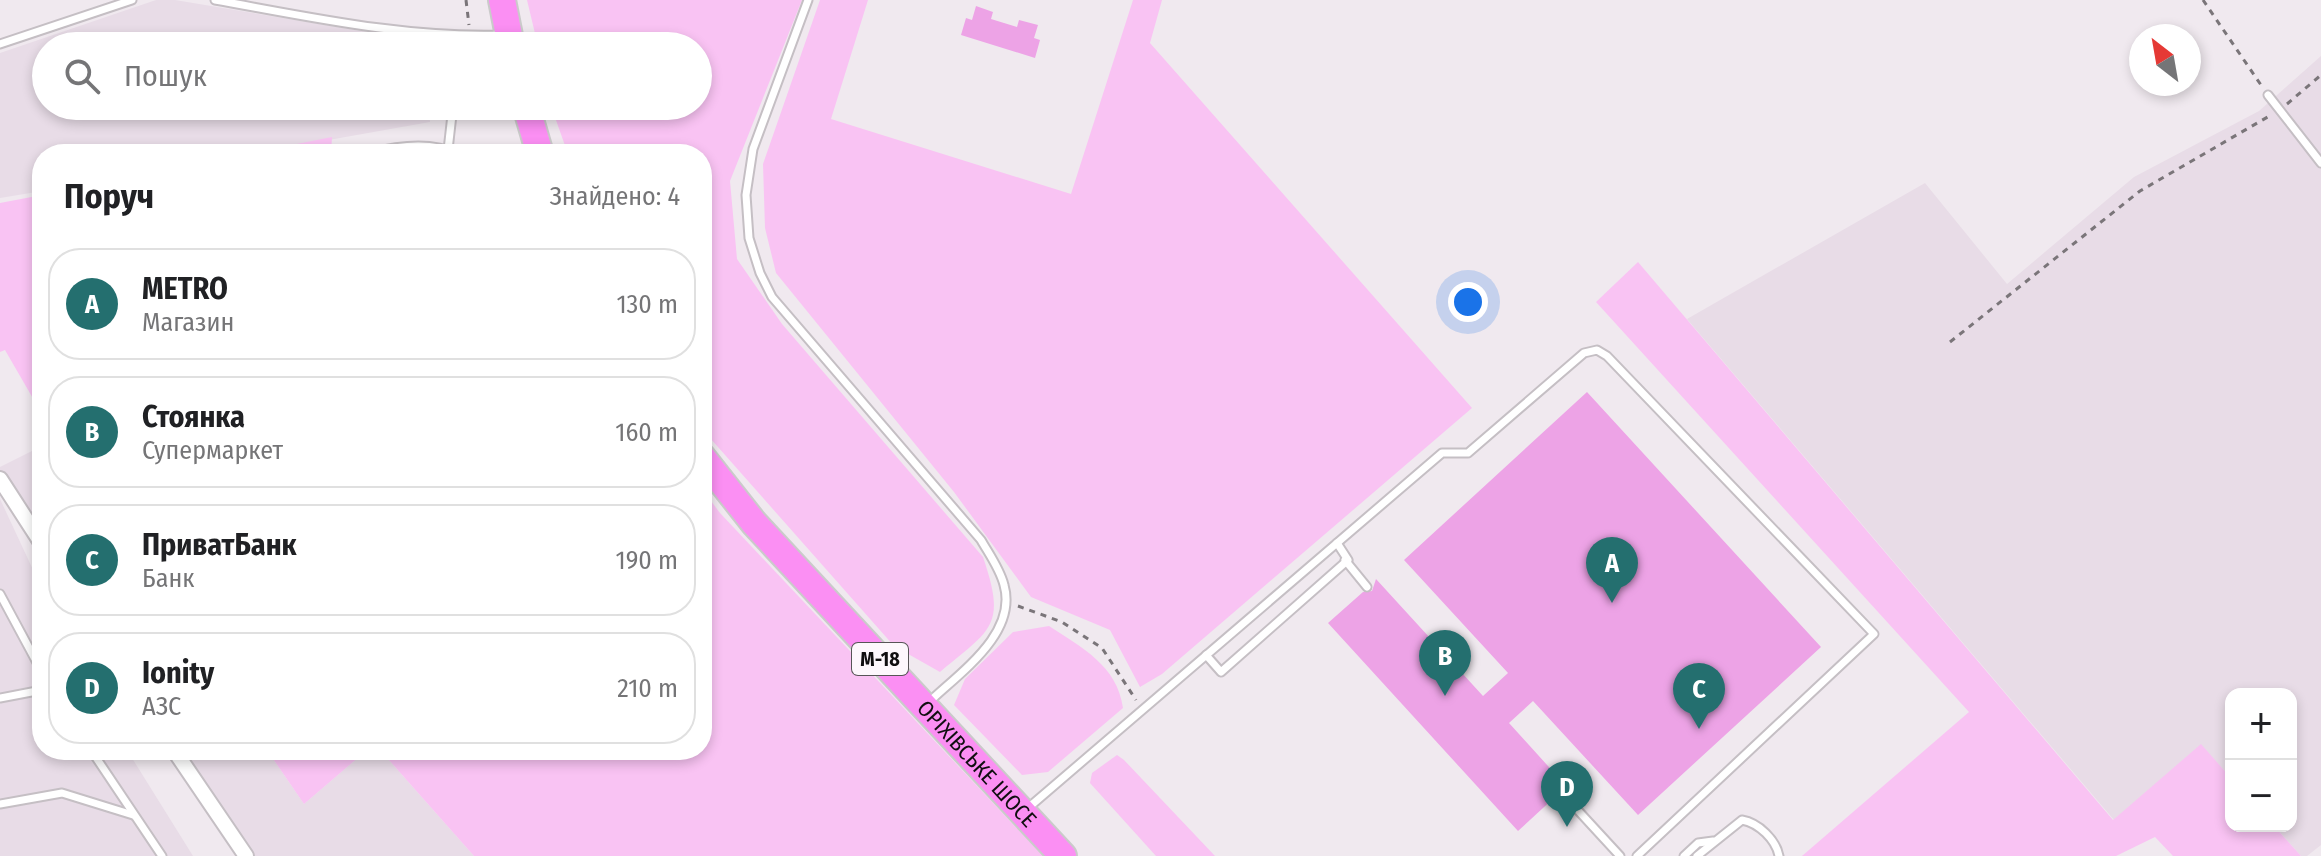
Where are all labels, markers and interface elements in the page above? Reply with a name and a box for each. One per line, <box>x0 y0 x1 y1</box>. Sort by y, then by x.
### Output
north arrow <box>2129 24 2201 96</box>
search box <box>32 32 712 120</box>
icon: search <box>60 54 104 98</box>
text: Пошук <box>124 58 207 94</box>
text: Поруч <box>64 176 154 217</box>
text: Знайдено: 4 <box>549 181 680 212</box>
text: METRO <box>142 271 228 307</box>
your location <box>1448 282 1488 322</box>
text: A <box>85 289 99 320</box>
text: 130 m <box>616 289 678 320</box>
text: Магазин <box>142 307 234 338</box>
text: Стоянка <box>142 399 245 435</box>
text: B <box>85 417 99 448</box>
text: 160 m <box>615 417 678 448</box>
text: Супермаркет <box>142 435 283 466</box>
text: ПриватБанк <box>142 527 297 563</box>
pin: A <box>1586 537 1638 603</box>
text: C <box>85 545 99 576</box>
text: 190 m <box>616 545 678 576</box>
text: Банк <box>142 563 194 594</box>
pin: B <box>1419 630 1471 696</box>
road number: М-18 <box>852 643 908 675</box>
text: Ionity <box>142 655 214 691</box>
pin: C <box>1673 663 1725 729</box>
text: D <box>84 673 100 704</box>
text: 210 m <box>617 673 678 704</box>
map controls <box>2225 688 2297 832</box>
button: + <box>2225 688 2297 760</box>
text: АЗС <box>142 691 181 722</box>
street label: ОРІХІВСЬКЕ ШОСЕ <box>911 695 1042 833</box>
button: − <box>2225 760 2297 832</box>
pin: D <box>1541 761 1593 827</box>

